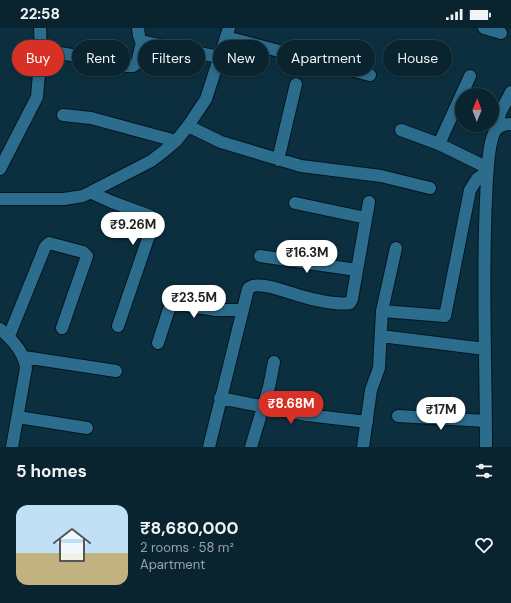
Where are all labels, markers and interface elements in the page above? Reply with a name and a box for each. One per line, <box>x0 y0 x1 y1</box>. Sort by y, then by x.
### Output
text: 22:58 <box>20 4 60 24</box>
chip: Buy <box>12 40 64 76</box>
chip: Rent <box>72 40 130 76</box>
chip: Filters <box>138 40 205 76</box>
chip: New <box>213 40 269 76</box>
chip: Apartment <box>277 40 375 76</box>
chip: House <box>383 40 452 76</box>
north arrow <box>455 88 499 132</box>
map controls <box>455 88 499 132</box>
pin: ₹9.26M <box>100 212 166 246</box>
text: ₹9.26M <box>110 216 156 233</box>
pin: ₹16.3M <box>274 240 340 274</box>
text: ₹16.3M <box>285 244 329 261</box>
pin: ₹23.5M <box>161 285 227 319</box>
text: ₹23.5M <box>171 289 217 306</box>
pin: ₹8.68M <box>258 391 324 425</box>
text: ₹8.68M <box>267 395 315 412</box>
pin: ₹17M <box>417 397 465 431</box>
text: ₹17M <box>425 401 457 418</box>
text: 5 homes <box>16 460 87 482</box>
icon: filters <box>473 460 495 482</box>
text: ₹8,680,000 <box>140 517 238 539</box>
icon: home <box>48 521 96 569</box>
icon: heart <box>473 534 495 556</box>
text: 2 rooms · 58 m² <box>140 539 234 556</box>
text: Apartment <box>140 556 205 573</box>

